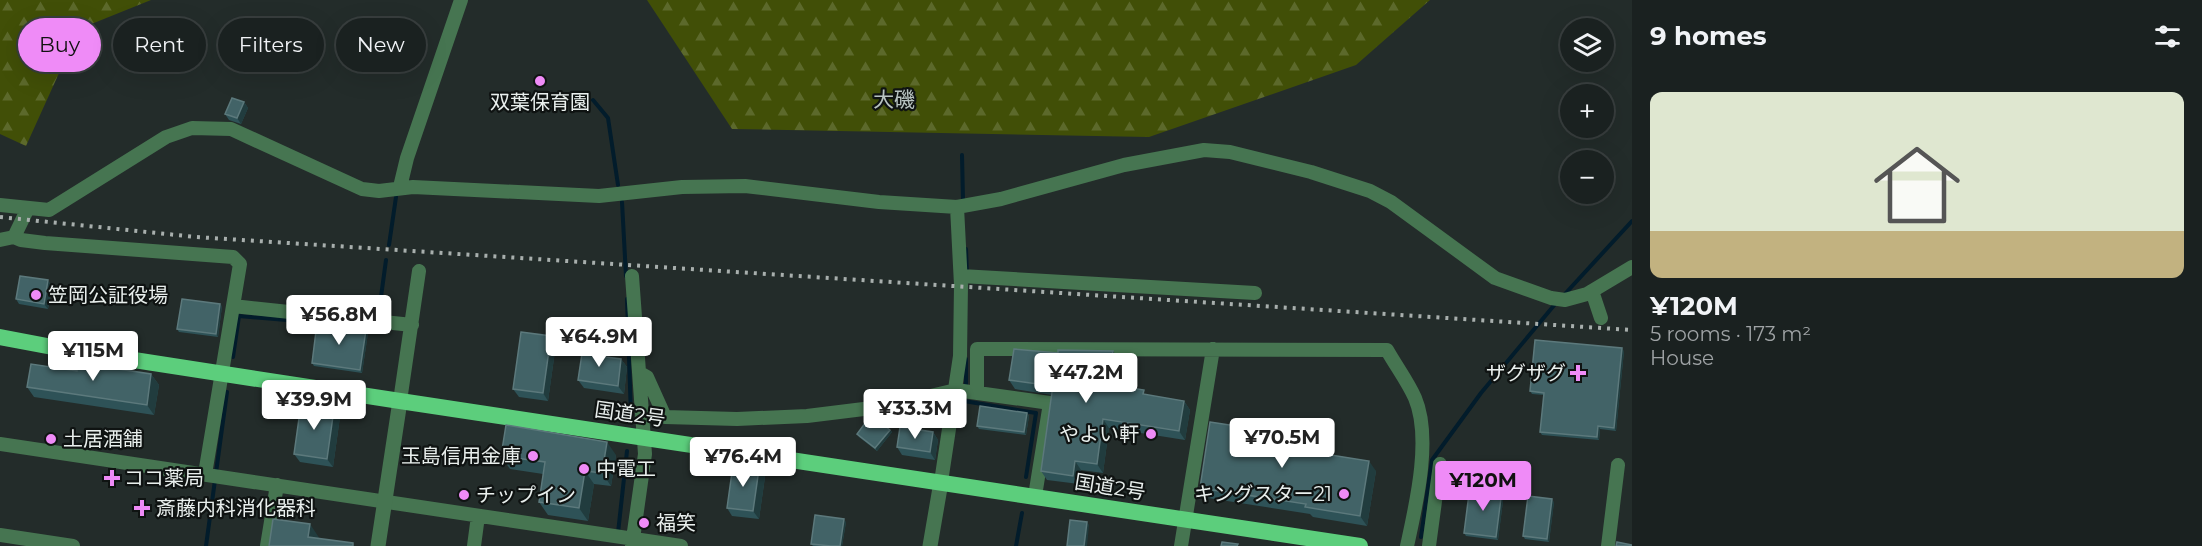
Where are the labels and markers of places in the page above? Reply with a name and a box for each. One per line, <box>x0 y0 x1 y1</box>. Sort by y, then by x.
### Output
marker: 双葉保育園 <box>533 74 547 88</box>
place label: 双葉保育園 <box>490 90 590 114</box>
place label: 笠岡公証役場 <box>48 283 168 307</box>
marker: 笠岡公証役場 <box>29 288 43 302</box>
pin: ¥56.8M <box>290 295 388 346</box>
pin: ¥64.9M <box>550 317 648 368</box>
pin: ¥115M <box>51 331 135 382</box>
pin: ¥47.2M <box>1037 353 1135 404</box>
place label: ザグザグ <box>1486 361 1566 385</box>
marker: ザグザグ <box>1571 366 1585 380</box>
pin: ¥39.9M <box>265 380 363 431</box>
pin: ¥33.3M <box>866 389 964 440</box>
pin: ¥70.5M <box>1233 418 1331 469</box>
place label: やよい軒 <box>1059 422 1139 446</box>
place label: 土居酒舗 <box>63 427 143 451</box>
marker: やよい軒 <box>1144 427 1158 441</box>
marker: 土居酒舗 <box>44 432 58 446</box>
pin: ¥76.4M <box>694 437 792 488</box>
place label: 玉島信用金庫 <box>401 444 521 468</box>
marker: 玉島信用金庫 <box>526 449 540 463</box>
place label: 中電工 <box>596 457 656 481</box>
pin: ¥120M <box>1441 461 1525 512</box>
marker: 中電工 <box>577 462 591 476</box>
place label: ココ薬局 <box>124 466 204 490</box>
marker: ココ薬局 <box>105 471 119 485</box>
place label: キングスター21 <box>1194 482 1332 506</box>
place label: チップイン <box>476 483 576 507</box>
marker: キングスター21 <box>1337 487 1351 501</box>
marker: チップイン <box>457 488 471 502</box>
place label: 斎藤内科消化器科 <box>156 496 316 520</box>
marker: 斎藤内科消化器科 <box>133 499 151 517</box>
place label: 福笑 <box>656 511 696 535</box>
marker: 福笑 <box>637 516 651 530</box>

